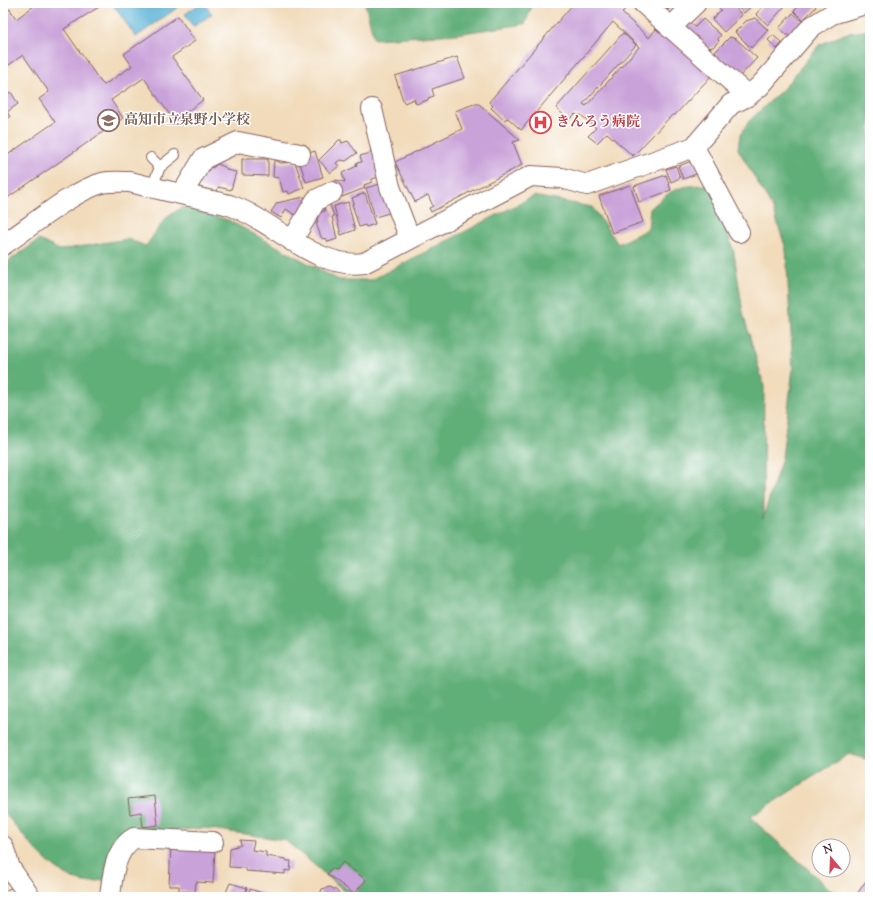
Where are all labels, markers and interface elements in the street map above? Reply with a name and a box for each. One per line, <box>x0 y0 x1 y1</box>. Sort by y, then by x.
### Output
school or university icon: 高知市立泉野小学校 <box>96 108 122 134</box>
hospital icon: きんろう病院 <box>528 110 554 136</box>
place label: 高知市立泉野小学校 <box>124 111 250 131</box>
place label: きんろう病院 <box>556 113 640 133</box>
north arrow <box>811 838 851 878</box>
text: N <box>820 840 835 859</box>

